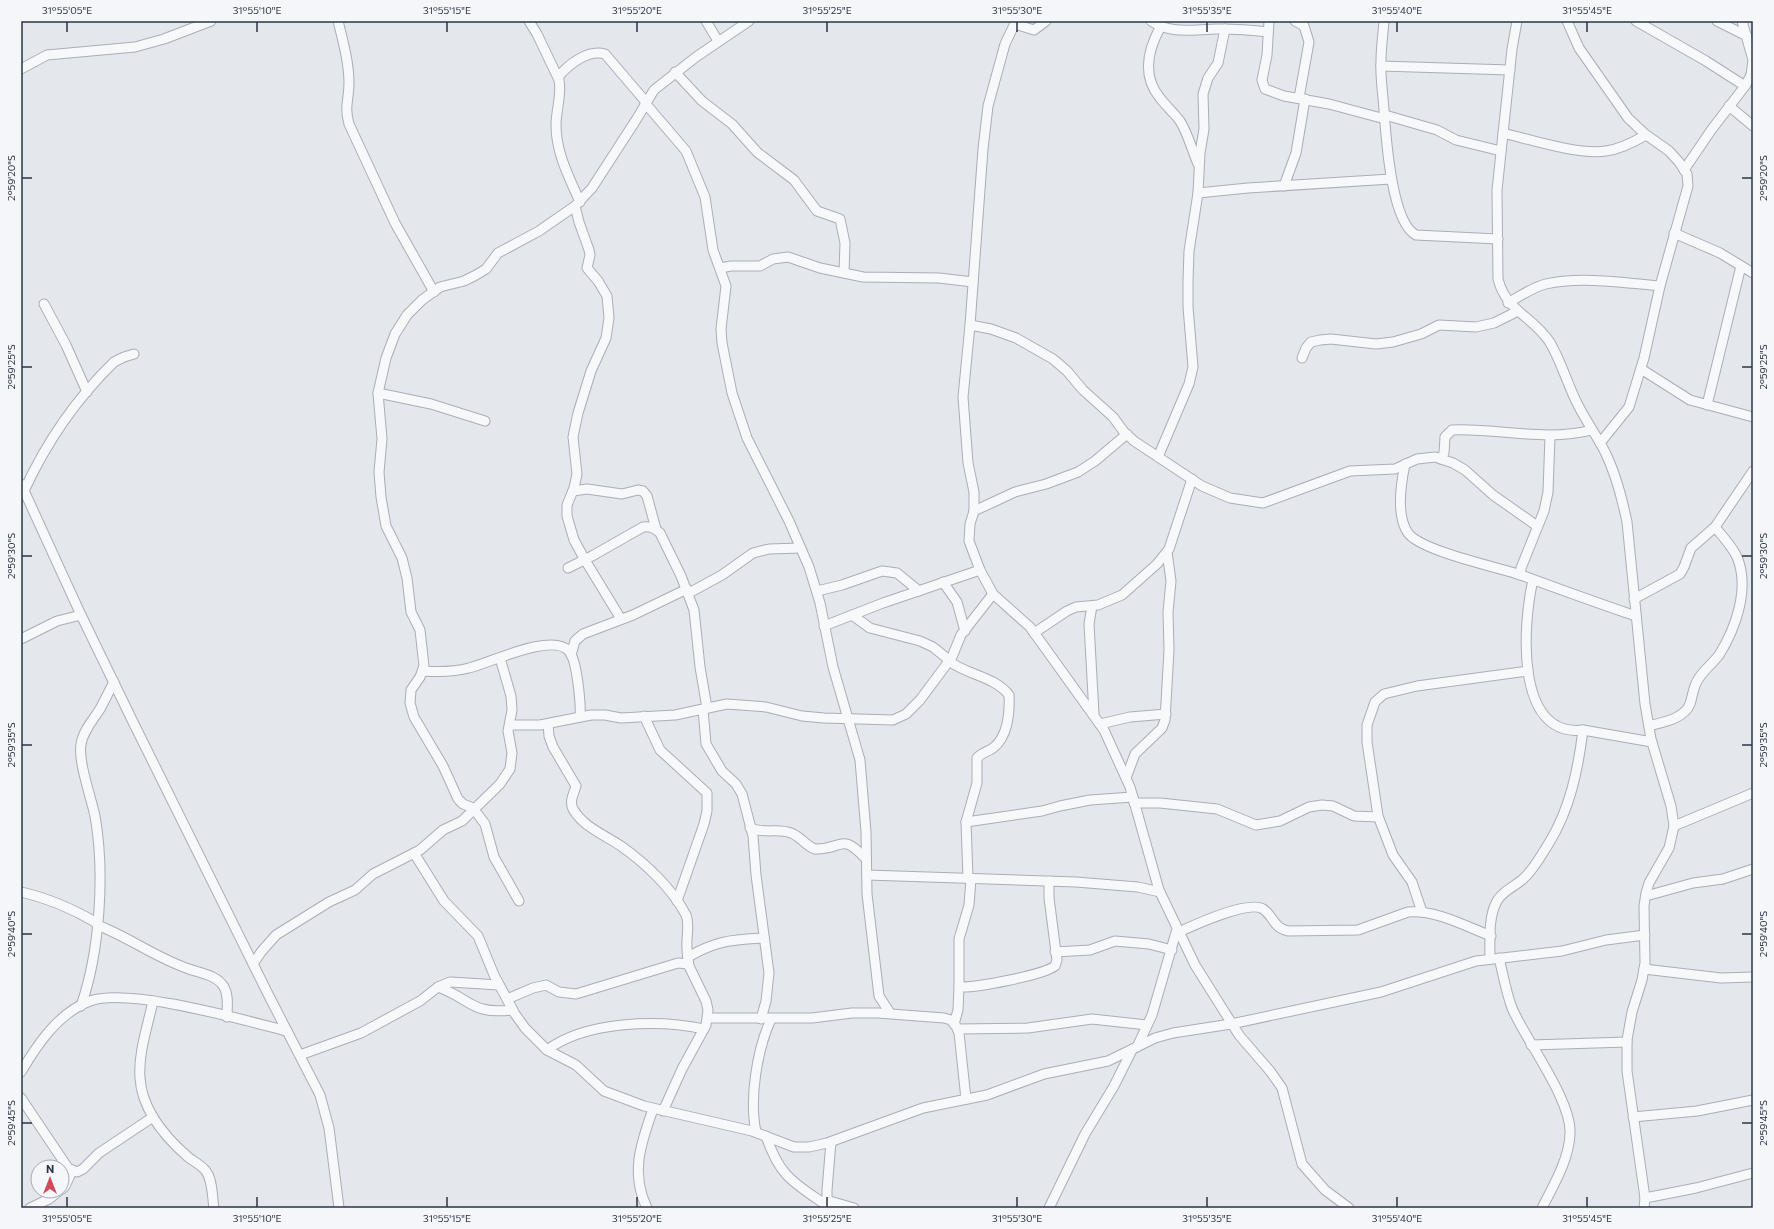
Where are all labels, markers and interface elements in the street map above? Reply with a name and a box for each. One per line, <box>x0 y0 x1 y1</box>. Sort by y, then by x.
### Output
text: 31°55'05"E <box>42 4 92 16</box>
text: 31°55'10"E <box>233 4 281 16</box>
text: 31°55'15"E <box>423 4 471 16</box>
text: 31°55'20"E <box>612 4 662 16</box>
text: 31°55'25"E <box>802 4 852 16</box>
text: 31°55'30"E <box>992 4 1042 16</box>
text: 31°55'35"E <box>1182 4 1232 16</box>
text: 31°55'40"E <box>1372 4 1422 16</box>
text: 31°55'45"E <box>1562 4 1612 16</box>
text: 2°59'20"S <box>5 155 17 201</box>
text: 2°59'20"S <box>1757 155 1769 201</box>
text: 2°59'25"S <box>5 344 17 390</box>
text: 2°59'25"S <box>1757 344 1769 390</box>
text: 2°59'30"S <box>5 533 17 579</box>
text: 2°59'30"S <box>1757 533 1769 579</box>
text: 2°59'35"S <box>5 722 17 768</box>
text: 2°59'35"S <box>1757 722 1769 768</box>
text: 2°59'40"S <box>5 911 17 957</box>
text: 2°59'40"S <box>1757 911 1769 957</box>
text: 2°59'45"S <box>5 1100 17 1146</box>
text: 2°59'45"S <box>1757 1100 1769 1146</box>
north arrow <box>30 1159 70 1199</box>
text: N <box>46 1162 54 1175</box>
text: 31°55'05"E <box>42 1212 92 1224</box>
text: 31°55'10"E <box>233 1212 281 1224</box>
text: 31°55'15"E <box>423 1212 471 1224</box>
text: 31°55'20"E <box>612 1212 662 1224</box>
text: 31°55'25"E <box>802 1212 852 1224</box>
text: 31°55'30"E <box>992 1212 1042 1224</box>
text: 31°55'35"E <box>1182 1212 1232 1224</box>
text: 31°55'40"E <box>1372 1212 1422 1224</box>
text: 31°55'45"E <box>1562 1212 1612 1224</box>

